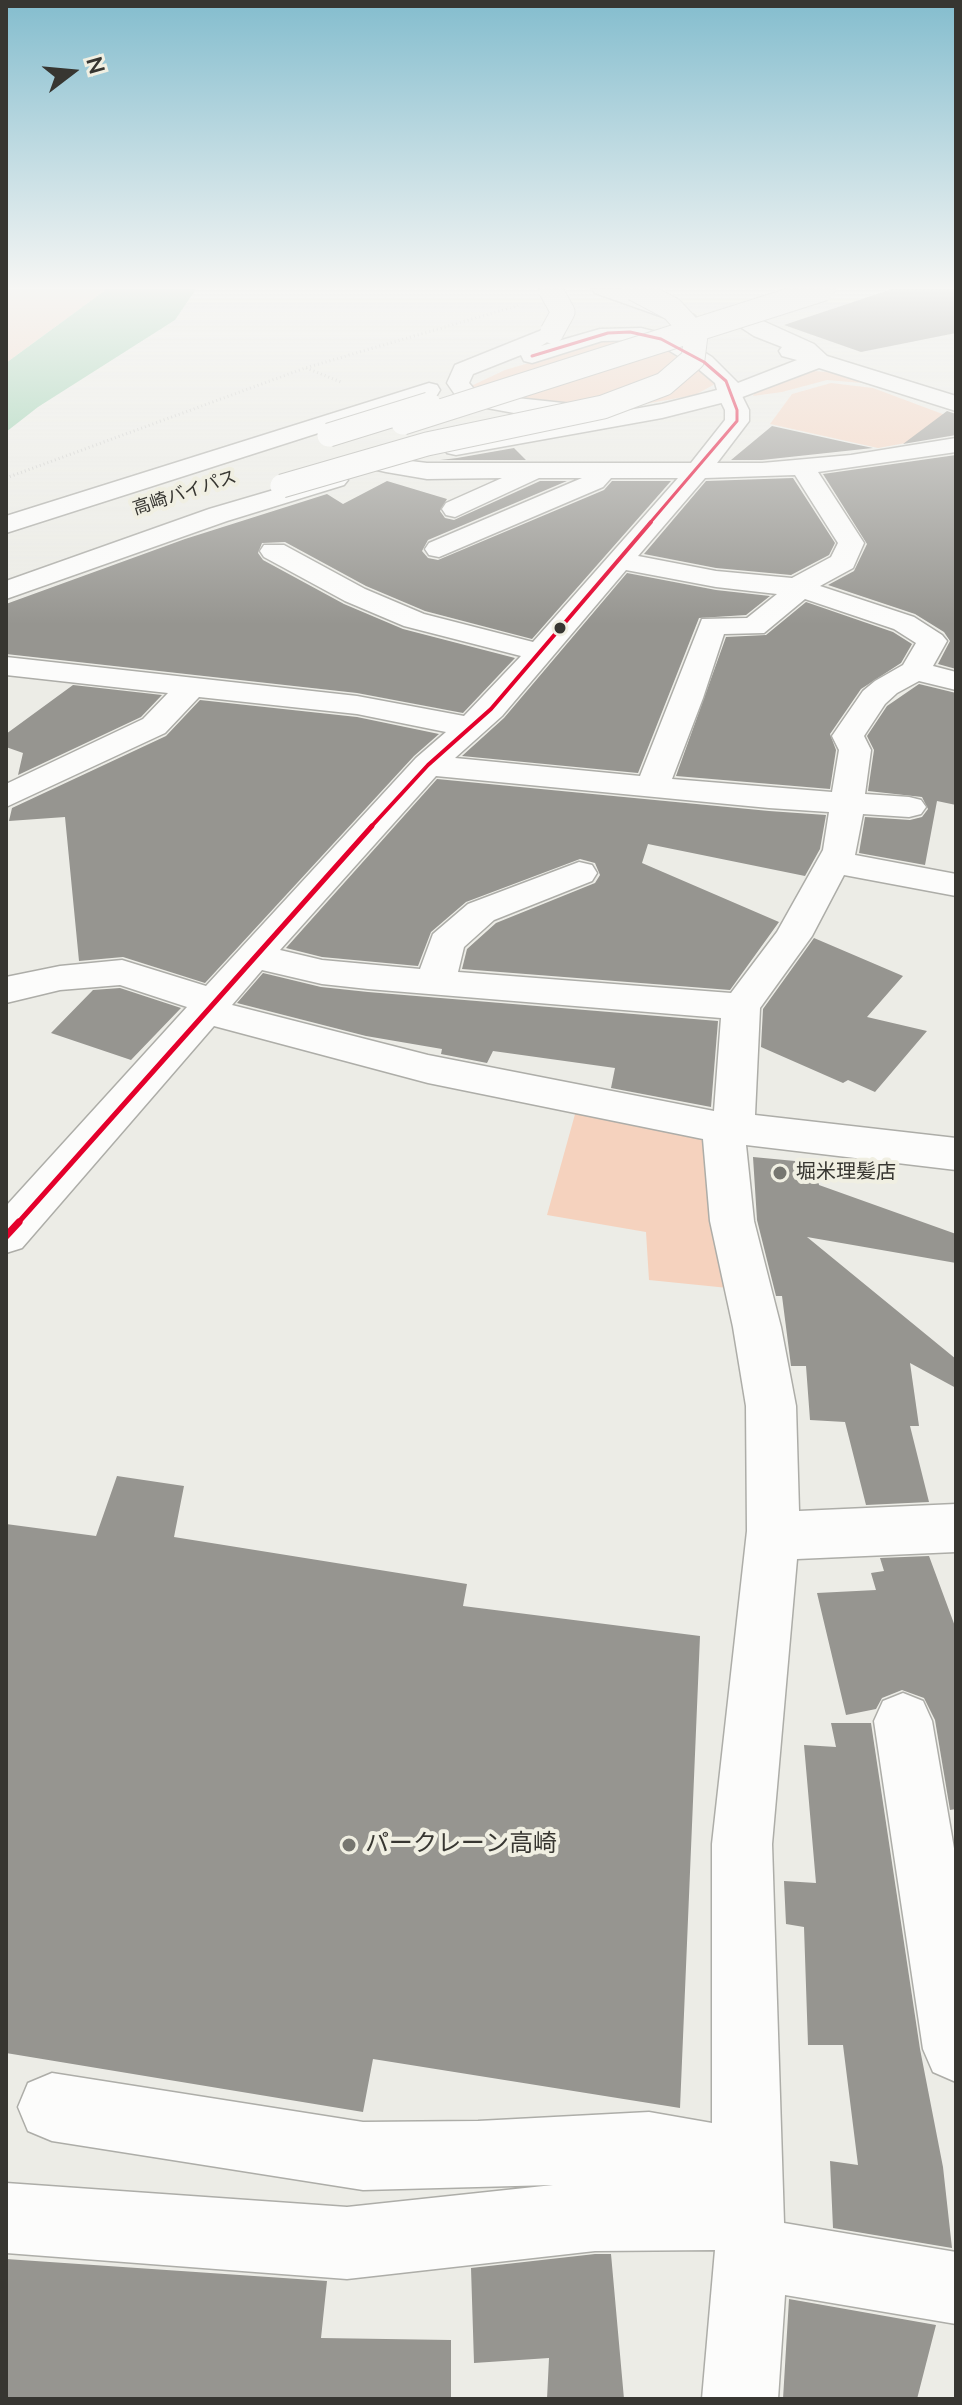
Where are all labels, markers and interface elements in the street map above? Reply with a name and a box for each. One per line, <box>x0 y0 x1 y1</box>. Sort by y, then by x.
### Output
north arrow <box>32 32 112 112</box>
text: N <box>78 53 112 77</box>
street label: 高崎バイパス <box>130 467 240 521</box>
unlabelled marker <box>552 620 568 636</box>
place label: 堀米理髪店 <box>796 1161 896 1185</box>
marker: 堀米理髪店 <box>771 1164 789 1182</box>
place label: パークレーン高崎 <box>365 1831 557 1859</box>
marker: パークレーン高崎 <box>340 1836 358 1854</box>

